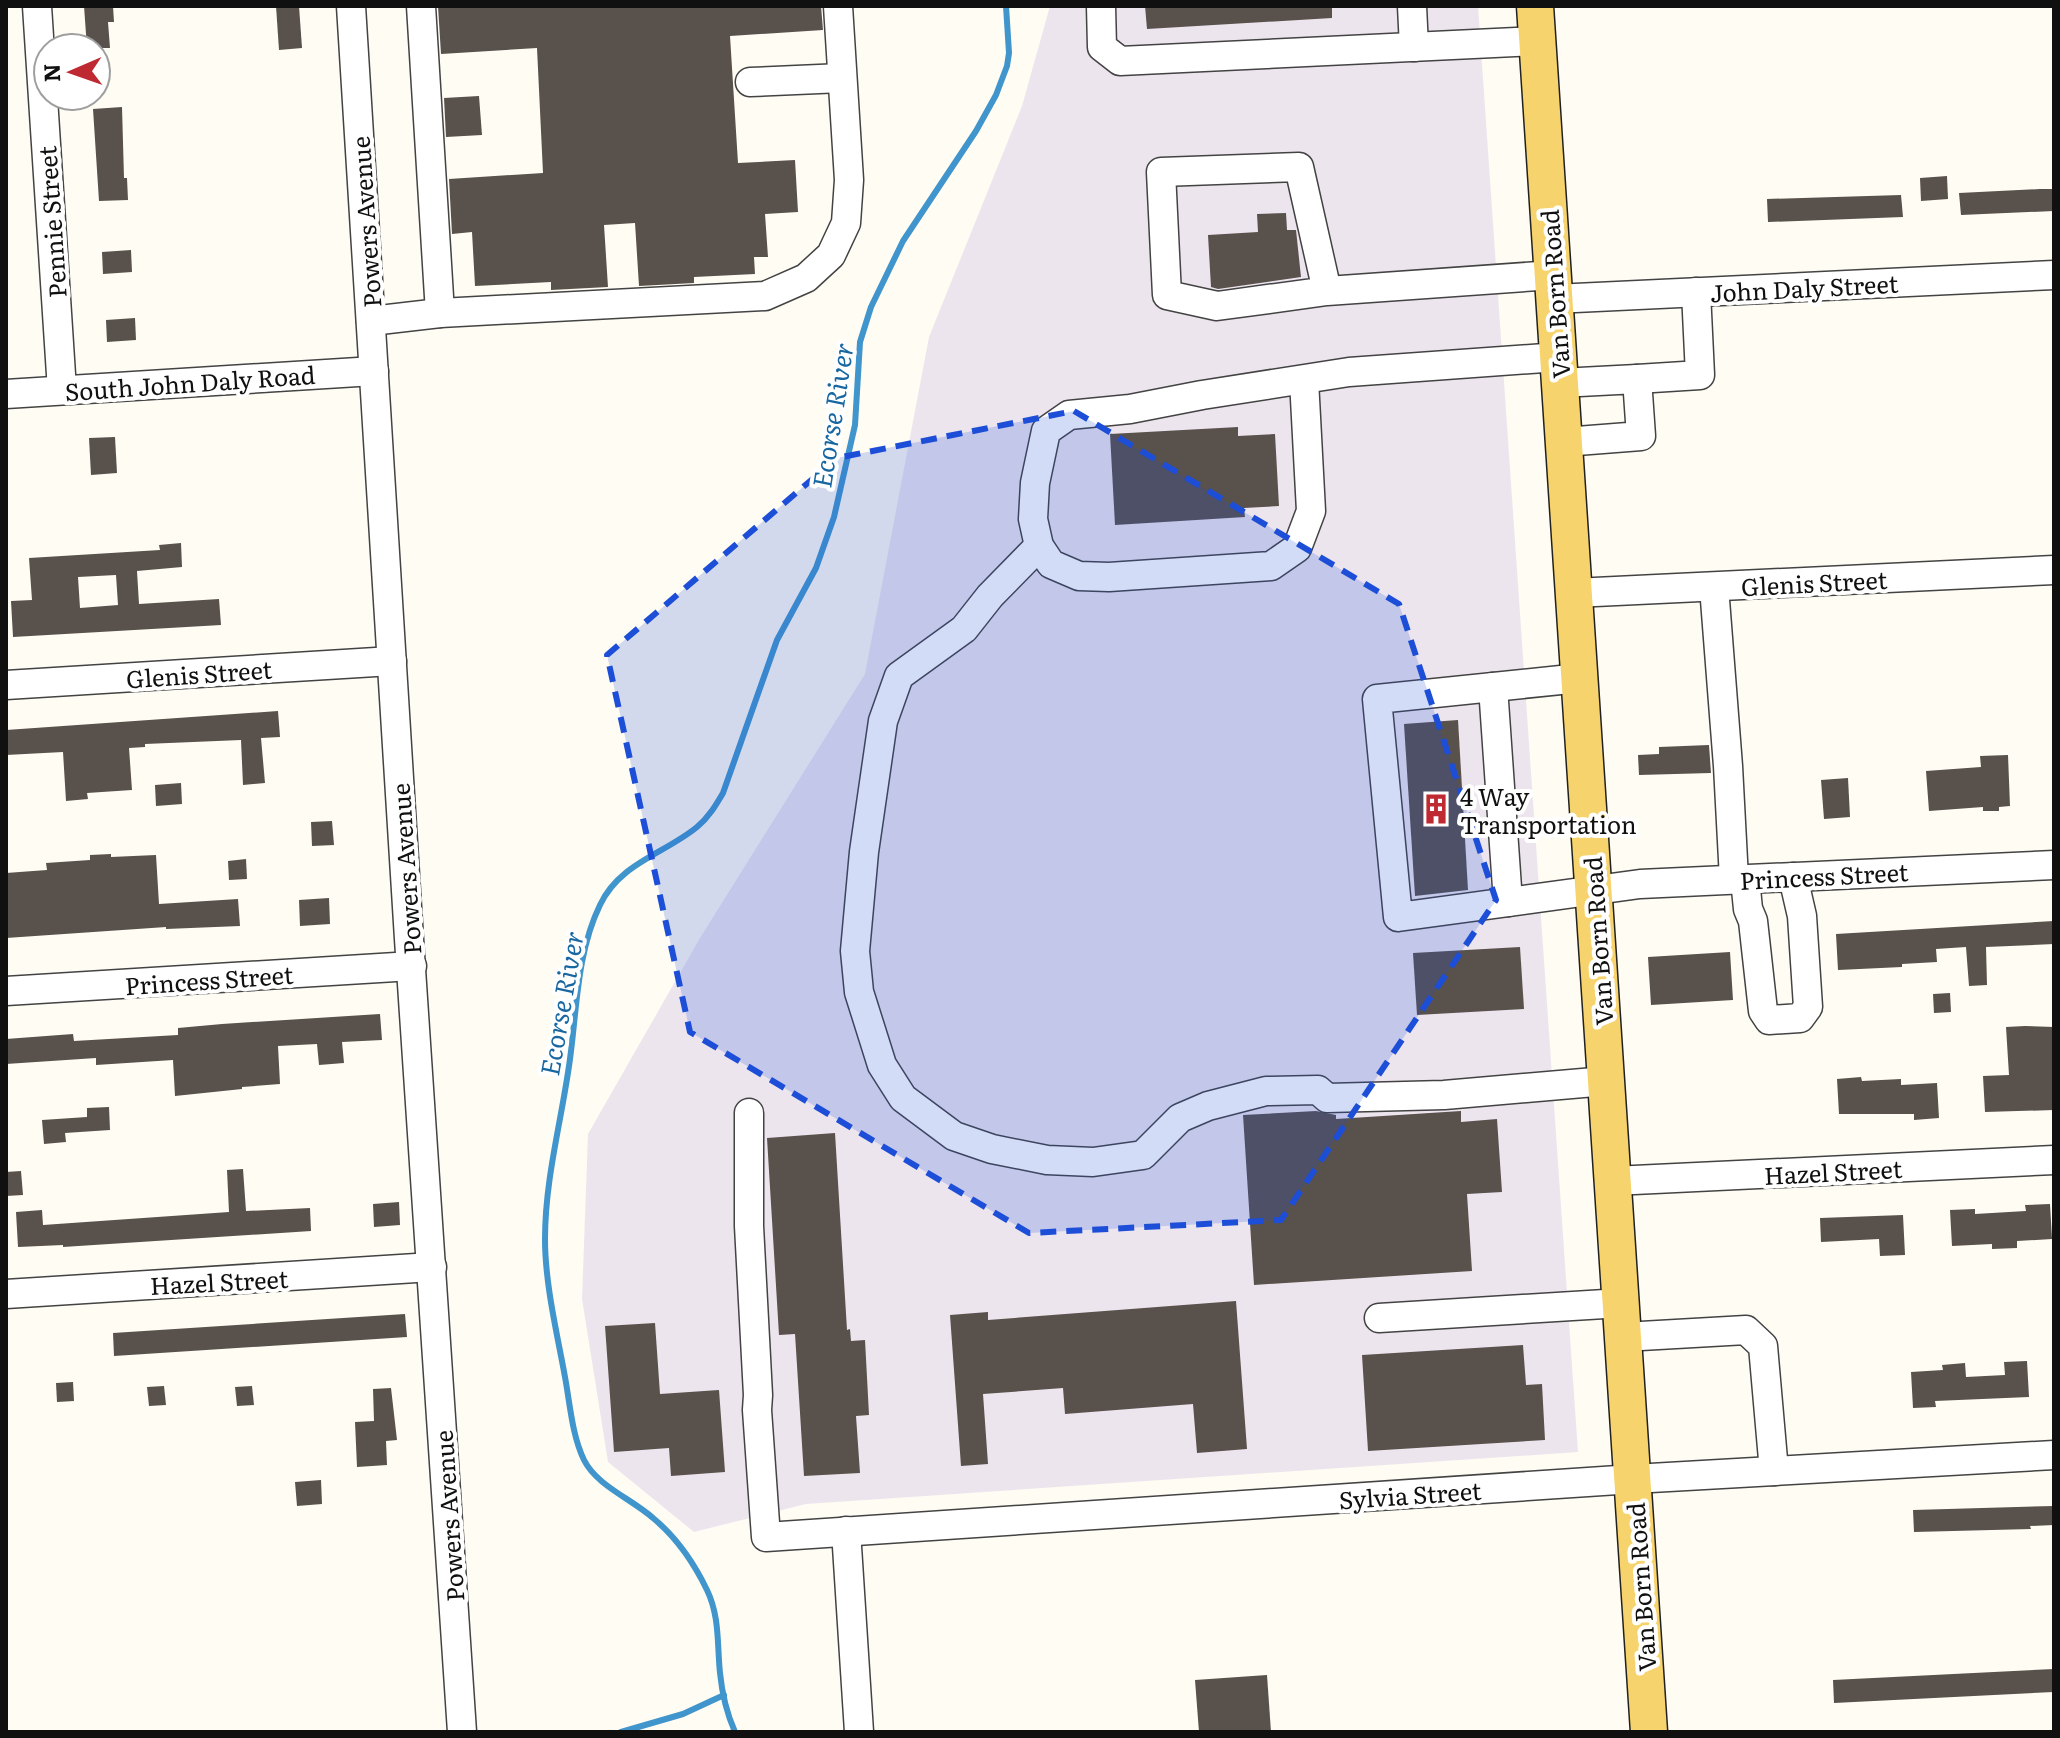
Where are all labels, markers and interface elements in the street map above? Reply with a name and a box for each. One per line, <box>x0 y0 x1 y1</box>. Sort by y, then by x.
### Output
north arrow <box>32 32 112 112</box>
text: N <box>34 63 67 83</box>
street label: Powers Avenue <box>342 135 388 309</box>
street label: Pennie Street <box>28 145 74 299</box>
street label: Van Born Road <box>1531 208 1577 380</box>
street label: John Daly Street <box>1709 265 1899 309</box>
water label: Ecorse River <box>800 340 862 490</box>
street label: South John Daly Road <box>64 356 317 408</box>
street label: Glenis Street <box>1740 561 1888 603</box>
street label: Glenis Street <box>125 650 273 696</box>
place label: 4 Way Transportation <box>1460 778 1637 841</box>
street label: Powers Avenue <box>382 782 428 956</box>
building icon: 4 Way Transportation <box>1419 792 1453 826</box>
street label: Princess Street <box>1739 853 1909 897</box>
street label: Van Born Road <box>1574 855 1620 1027</box>
water label: Ecorse River <box>528 928 592 1078</box>
street label: Princess Street <box>124 956 295 1002</box>
street label: Hazel Street <box>1763 1150 1903 1192</box>
street label: Hazel Street <box>149 1260 289 1302</box>
street label: Powers Avenue <box>425 1429 471 1603</box>
street label: Sylvia Street <box>1338 1472 1483 1516</box>
street label: Van Born Road <box>1617 1501 1663 1673</box>

